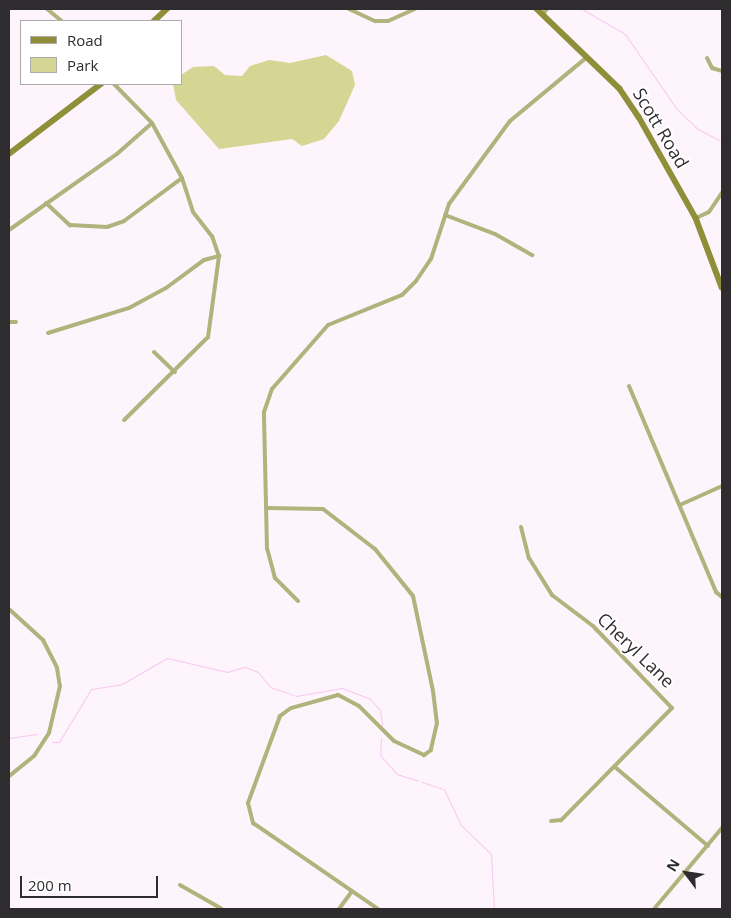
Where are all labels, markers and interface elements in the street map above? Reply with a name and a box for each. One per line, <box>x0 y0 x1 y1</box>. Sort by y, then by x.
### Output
legend <box>20 20 182 85</box>
text: Road <box>67 30 103 50</box>
text: Park <box>67 55 98 75</box>
street label: Scott Road <box>629 84 693 172</box>
street label: Cheryl Lane <box>593 608 679 692</box>
north arrow <box>661 848 711 898</box>
text: N <box>662 855 684 875</box>
scale bar <box>22 866 160 898</box>
text: 200 m <box>28 875 72 895</box>

